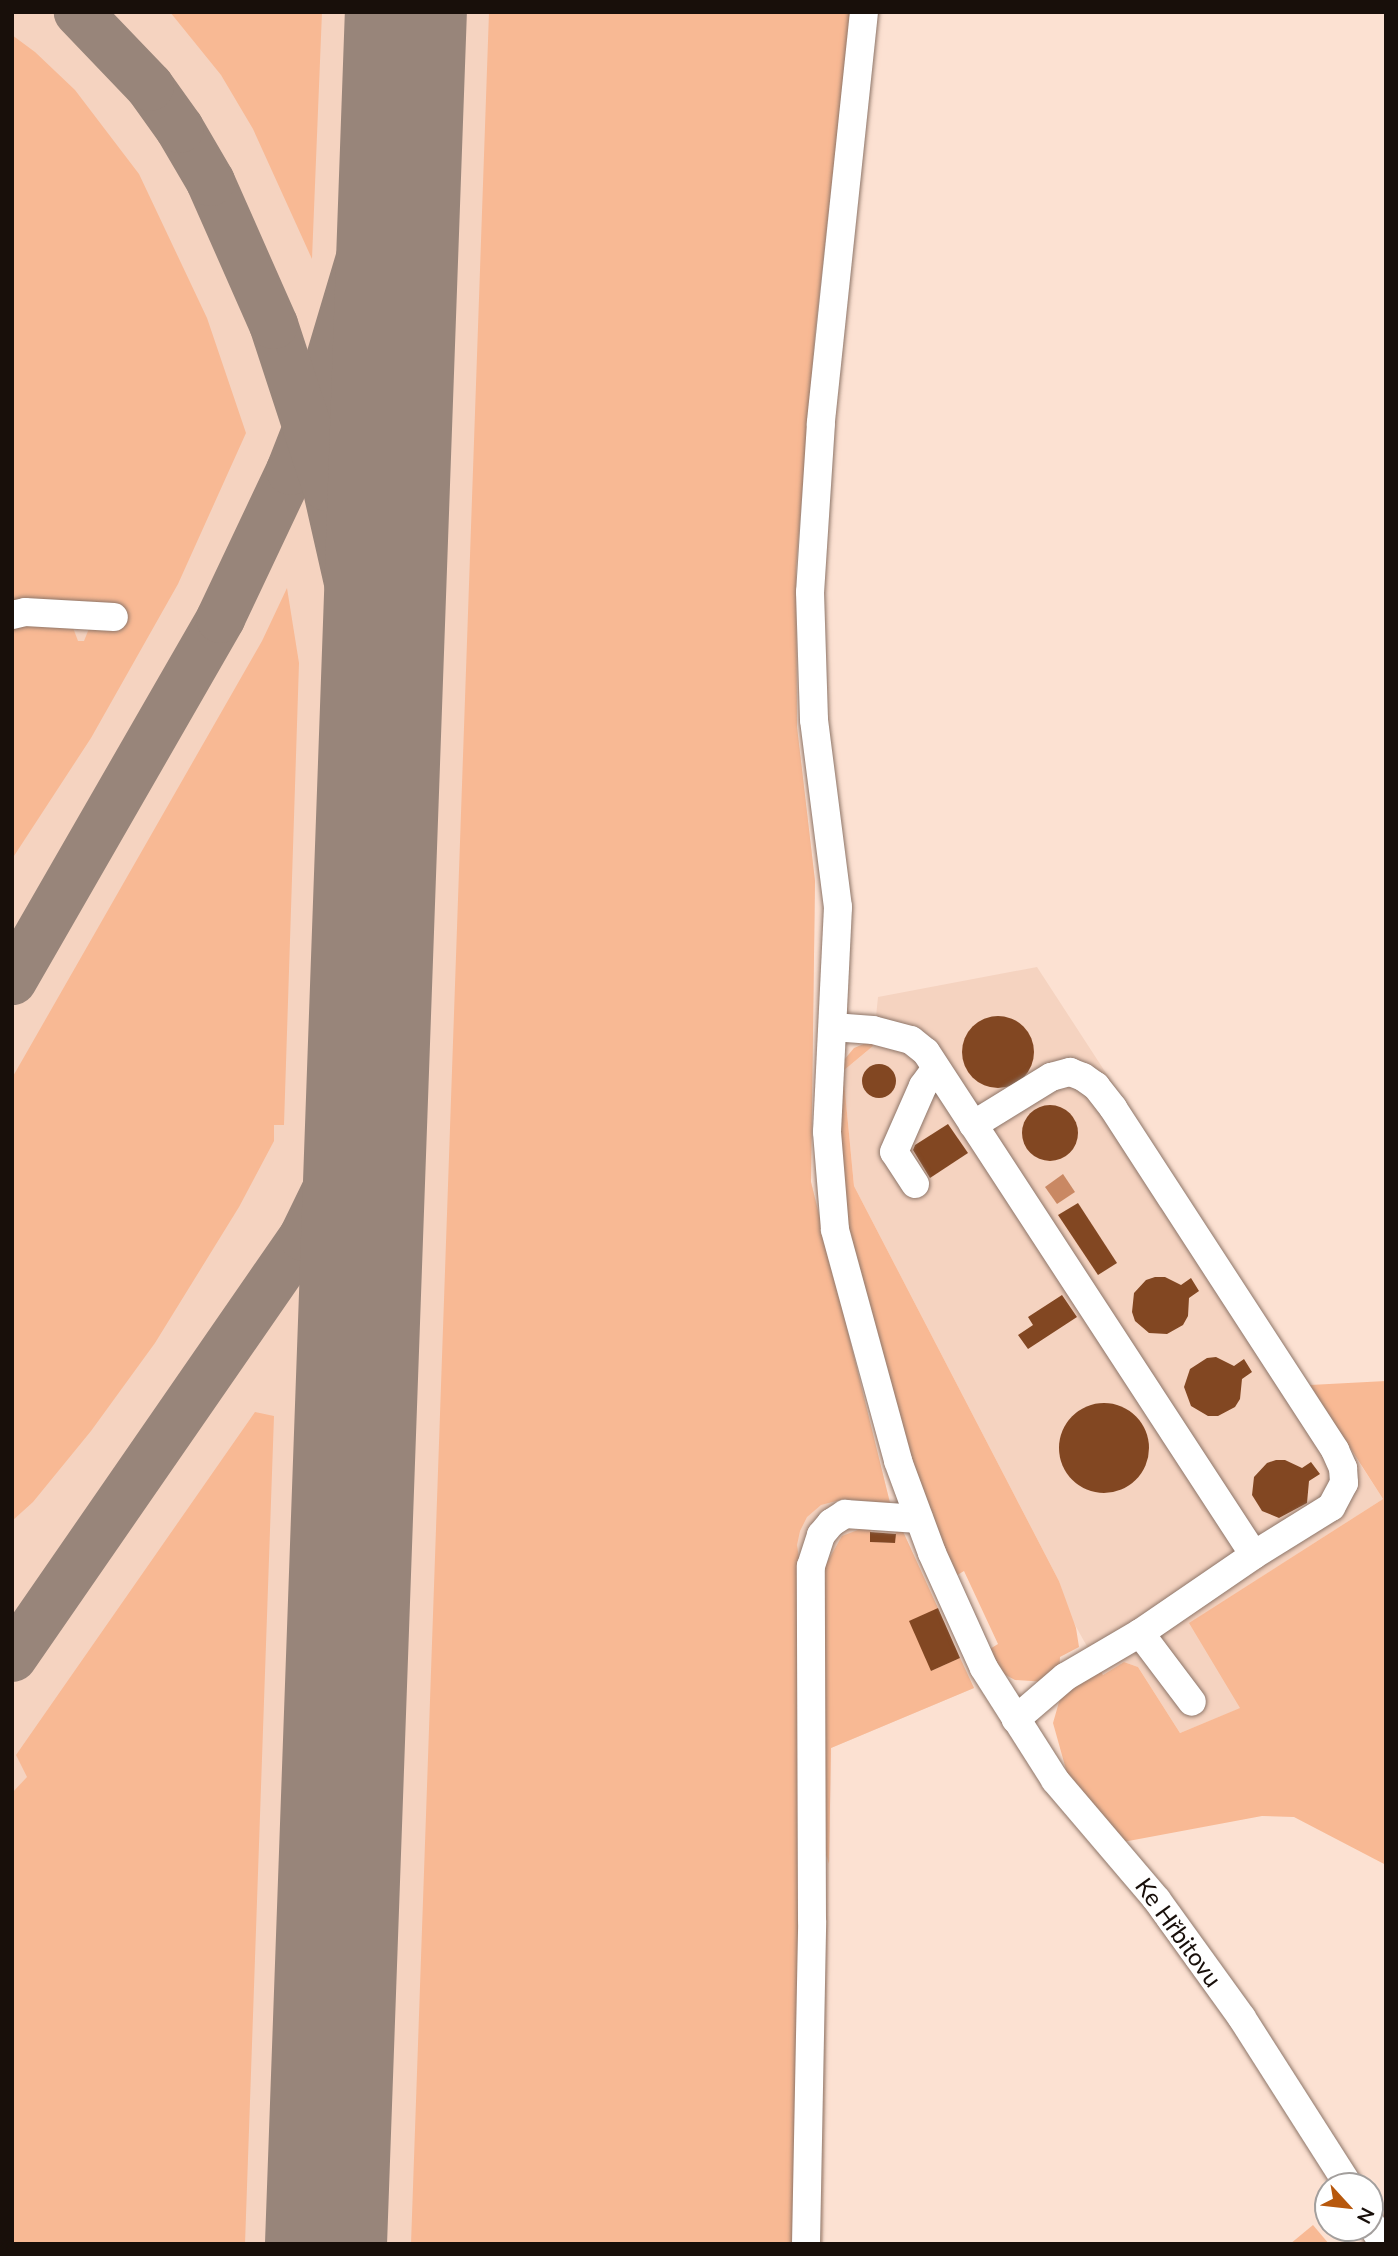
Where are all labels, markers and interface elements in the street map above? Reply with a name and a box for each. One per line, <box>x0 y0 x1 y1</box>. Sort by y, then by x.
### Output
street label: Ke Hřbitovu <box>1130 1872 1228 1992</box>
north arrow <box>1314 2172 1384 2242</box>
text: N <box>1353 2204 1380 2228</box>

